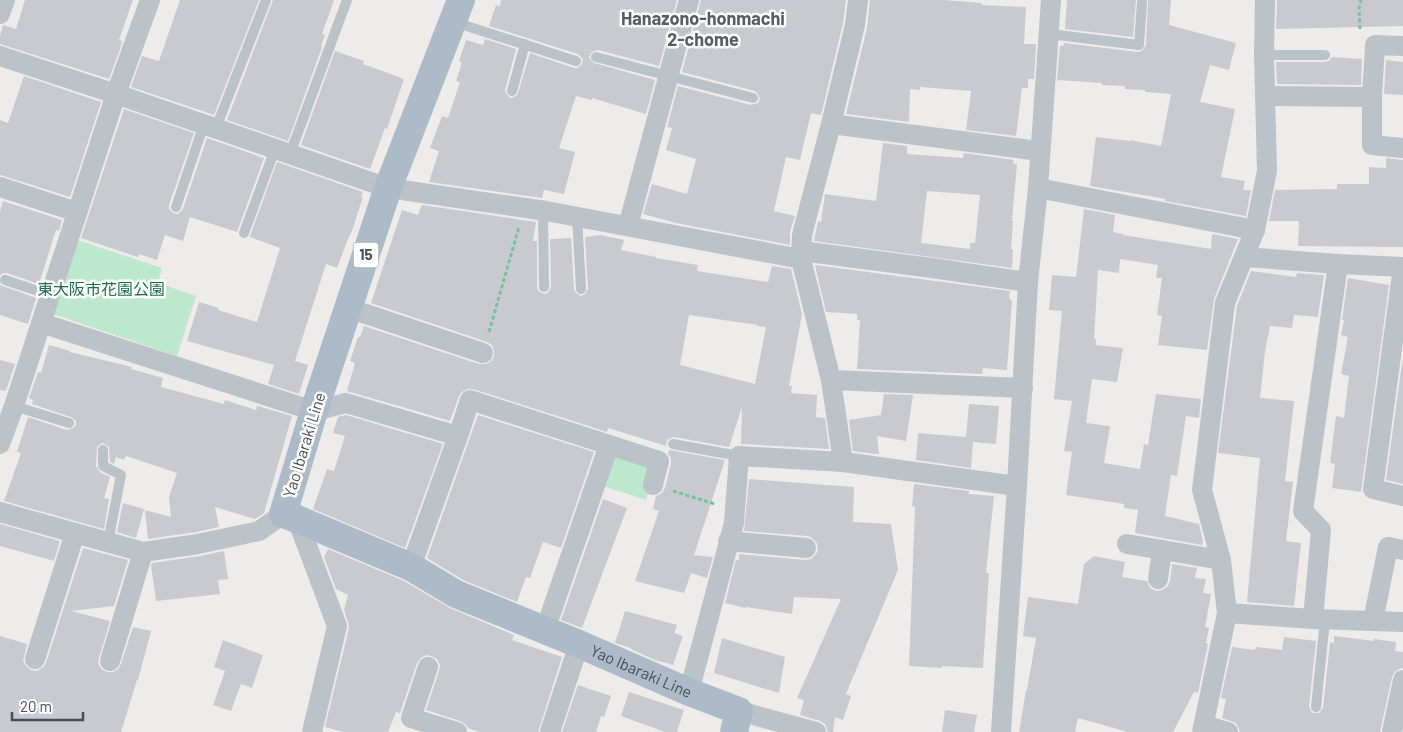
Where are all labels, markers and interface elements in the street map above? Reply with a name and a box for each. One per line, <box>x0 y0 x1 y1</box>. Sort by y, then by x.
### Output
district label: Hanazono-honmachi 2-chome <box>621 7 785 50</box>
road number: 15 <box>354 242 378 268</box>
park label: 東大阪市花園公園 <box>37 279 165 298</box>
street label: Yao Ibaraki Line <box>279 390 329 500</box>
street label: Yao Ibaraki Line <box>588 640 695 701</box>
scale bar <box>12 690 84 722</box>
text: 20 m <box>20 697 52 715</box>

